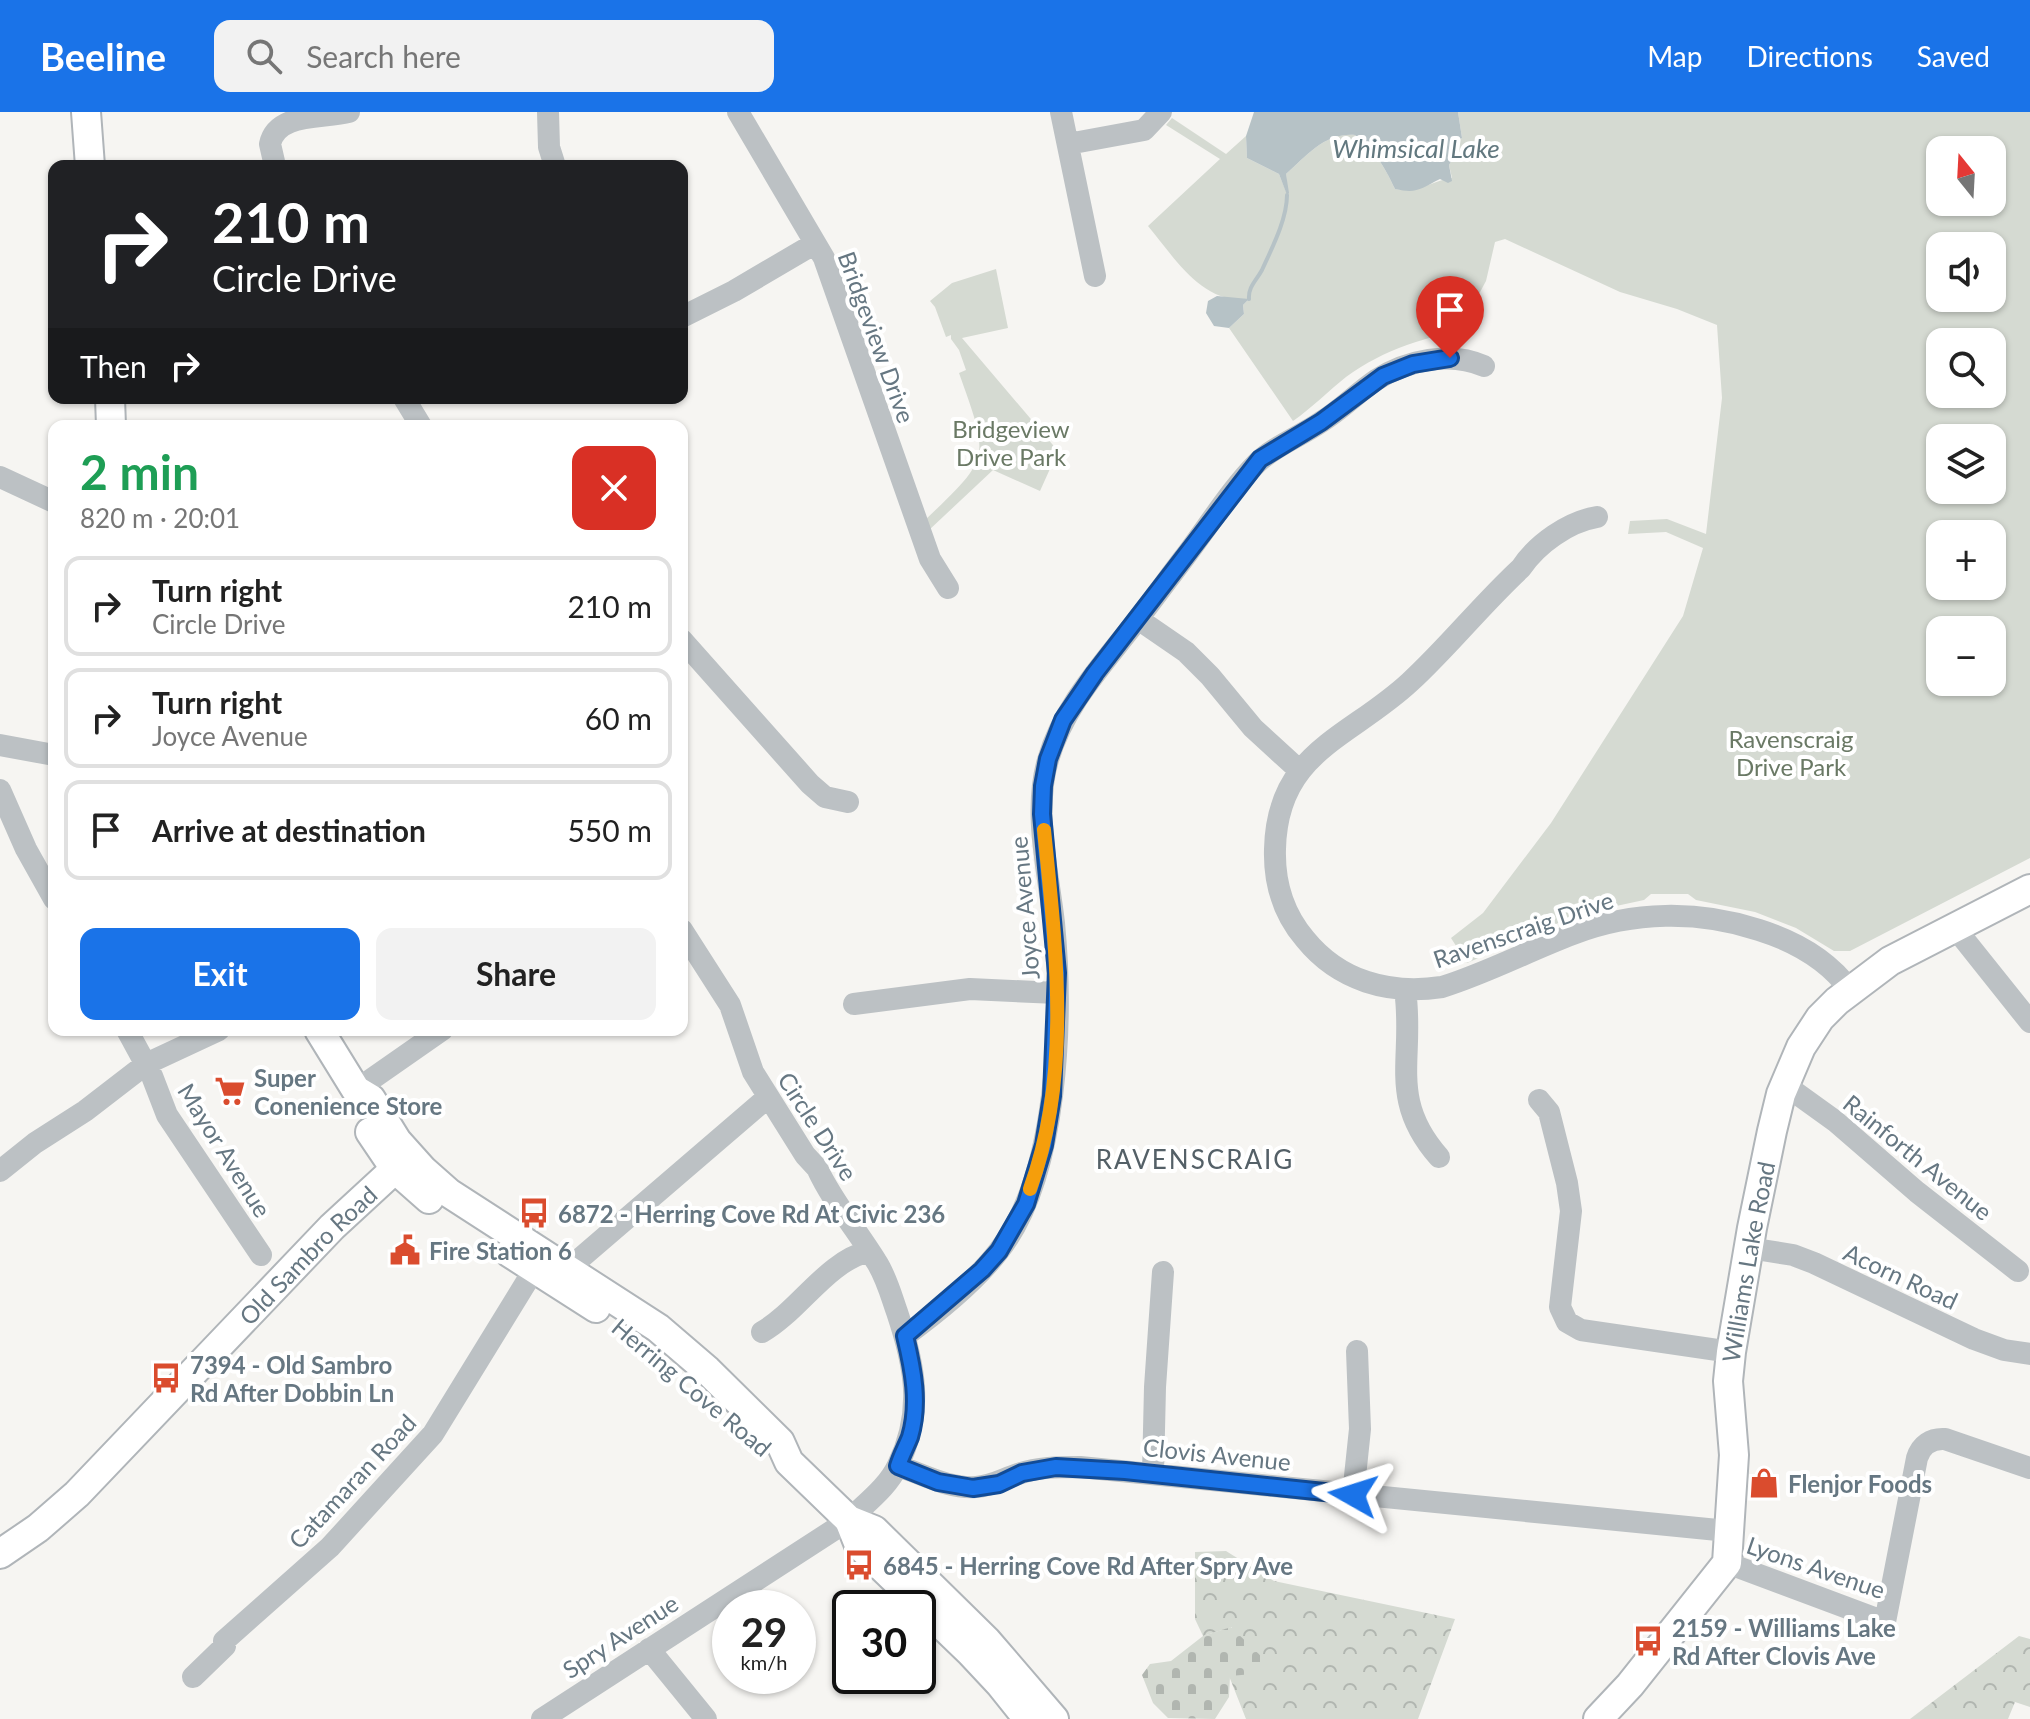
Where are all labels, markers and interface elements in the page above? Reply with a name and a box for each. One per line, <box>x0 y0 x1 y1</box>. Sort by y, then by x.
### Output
search box <box>214 20 774 92</box>
text: Beeline <box>40 33 166 79</box>
icon: search <box>242 34 286 78</box>
text: Search here <box>306 38 461 74</box>
text: Map <box>1647 39 1702 73</box>
text: Directions <box>1746 39 1873 73</box>
text: Saved <box>1917 39 1990 73</box>
water label: Whimsical Lake <box>1332 132 1500 164</box>
north arrow <box>1926 136 2006 216</box>
map controls <box>1926 136 2006 696</box>
text: 210 m <box>212 188 370 255</box>
icon: right <box>80 192 184 296</box>
button: sound <box>1926 232 2006 312</box>
street label: Bridgeview Drive <box>833 247 921 427</box>
text: Circle Drive <box>212 256 397 300</box>
pin <box>1416 276 1484 358</box>
icon: arrive <box>1428 288 1472 332</box>
button: search <box>1926 328 2006 408</box>
icon: right <box>163 344 207 388</box>
text: Then <box>80 348 147 384</box>
park label: Bridgeview Drive Park <box>952 414 1070 471</box>
button: layers <box>1926 424 2006 504</box>
text: 2 min <box>80 443 199 500</box>
button: close <box>572 446 656 530</box>
text: 820 m · 20:01 <box>80 502 240 534</box>
button: + <box>1926 520 2006 600</box>
text: Turn right <box>152 572 282 608</box>
icon: right <box>84 584 128 628</box>
text: 210 m <box>567 588 652 624</box>
text: Circle Drive <box>152 608 285 640</box>
button: − <box>1926 616 2006 696</box>
text: Turn right <box>152 684 282 720</box>
icon: right <box>84 696 128 740</box>
text: 60 m <box>585 700 652 736</box>
text: Joyce Avenue <box>152 720 308 752</box>
park label: Ravenscraig Drive Park <box>1728 724 1854 781</box>
icon: arrive <box>84 808 128 852</box>
text: Arrive at destination <box>152 812 426 848</box>
text: 550 m <box>567 812 652 848</box>
street label: Joyce Avenue <box>1003 835 1045 981</box>
street label: Ravenscraig Drive <box>1429 885 1617 973</box>
button: Exit <box>80 928 360 1020</box>
button: Share <box>376 928 656 1020</box>
place label: Super Conenience Store <box>254 1063 443 1120</box>
street label: Circle Drive <box>772 1066 864 1186</box>
supermarket icon: Super Conenience Store <box>213 1074 247 1108</box>
street label: Mayor Avenue <box>172 1078 278 1222</box>
street label: Rainforth Avenue <box>1838 1088 1998 1226</box>
district label: RAVENSCRAIG <box>1096 1143 1294 1175</box>
street label: Williams Lake Road <box>1715 1159 1780 1364</box>
street label: Old Sambro Road <box>233 1179 382 1330</box>
bus stop icon: 6872 - Herring Cove Rd At Civic 236 <box>517 1196 551 1230</box>
place label: 6872 - Herring Cove Rd At Civic 236 <box>558 1199 945 1228</box>
public building icon: Fire Station 6 <box>388 1233 422 1267</box>
place label: Fire Station 6 <box>429 1236 572 1265</box>
street label: Acorn Road <box>1839 1237 1963 1315</box>
street label: Herring Cove Road <box>606 1312 778 1462</box>
place label: 7394 - Old Sambro Rd After Dobbin Ln <box>190 1350 394 1407</box>
bus stop icon: 7394 - Old Sambro Rd After Dobbin Ln <box>149 1361 183 1395</box>
street label: Catamaran Road <box>282 1408 422 1554</box>
street label: Clovis Avenue <box>1142 1432 1292 1476</box>
position arrow <box>1311 1453 1395 1537</box>
shop icon: Flenjor Foods <box>1747 1466 1781 1500</box>
place label: Flenjor Foods <box>1788 1469 1932 1498</box>
street label: Lyons Avenue <box>1743 1530 1889 1604</box>
bus stop icon: 6845 - Herring Cove Rd After Spry Ave <box>842 1548 876 1582</box>
place label: 6845 - Herring Cove Rd After Spry Ave <box>883 1551 1293 1580</box>
street label: Spry Avenue <box>557 1588 683 1684</box>
speed limit sign: 30 <box>832 1590 936 1694</box>
text: 29 <box>741 1608 787 1656</box>
place label: 2159 - Williams Lake Rd After Clovis Ave <box>1672 1613 1896 1670</box>
bus stop icon: 2159 - Williams Lake Rd After Clovis Ave <box>1631 1624 1665 1658</box>
text: km/h <box>741 1650 787 1674</box>

